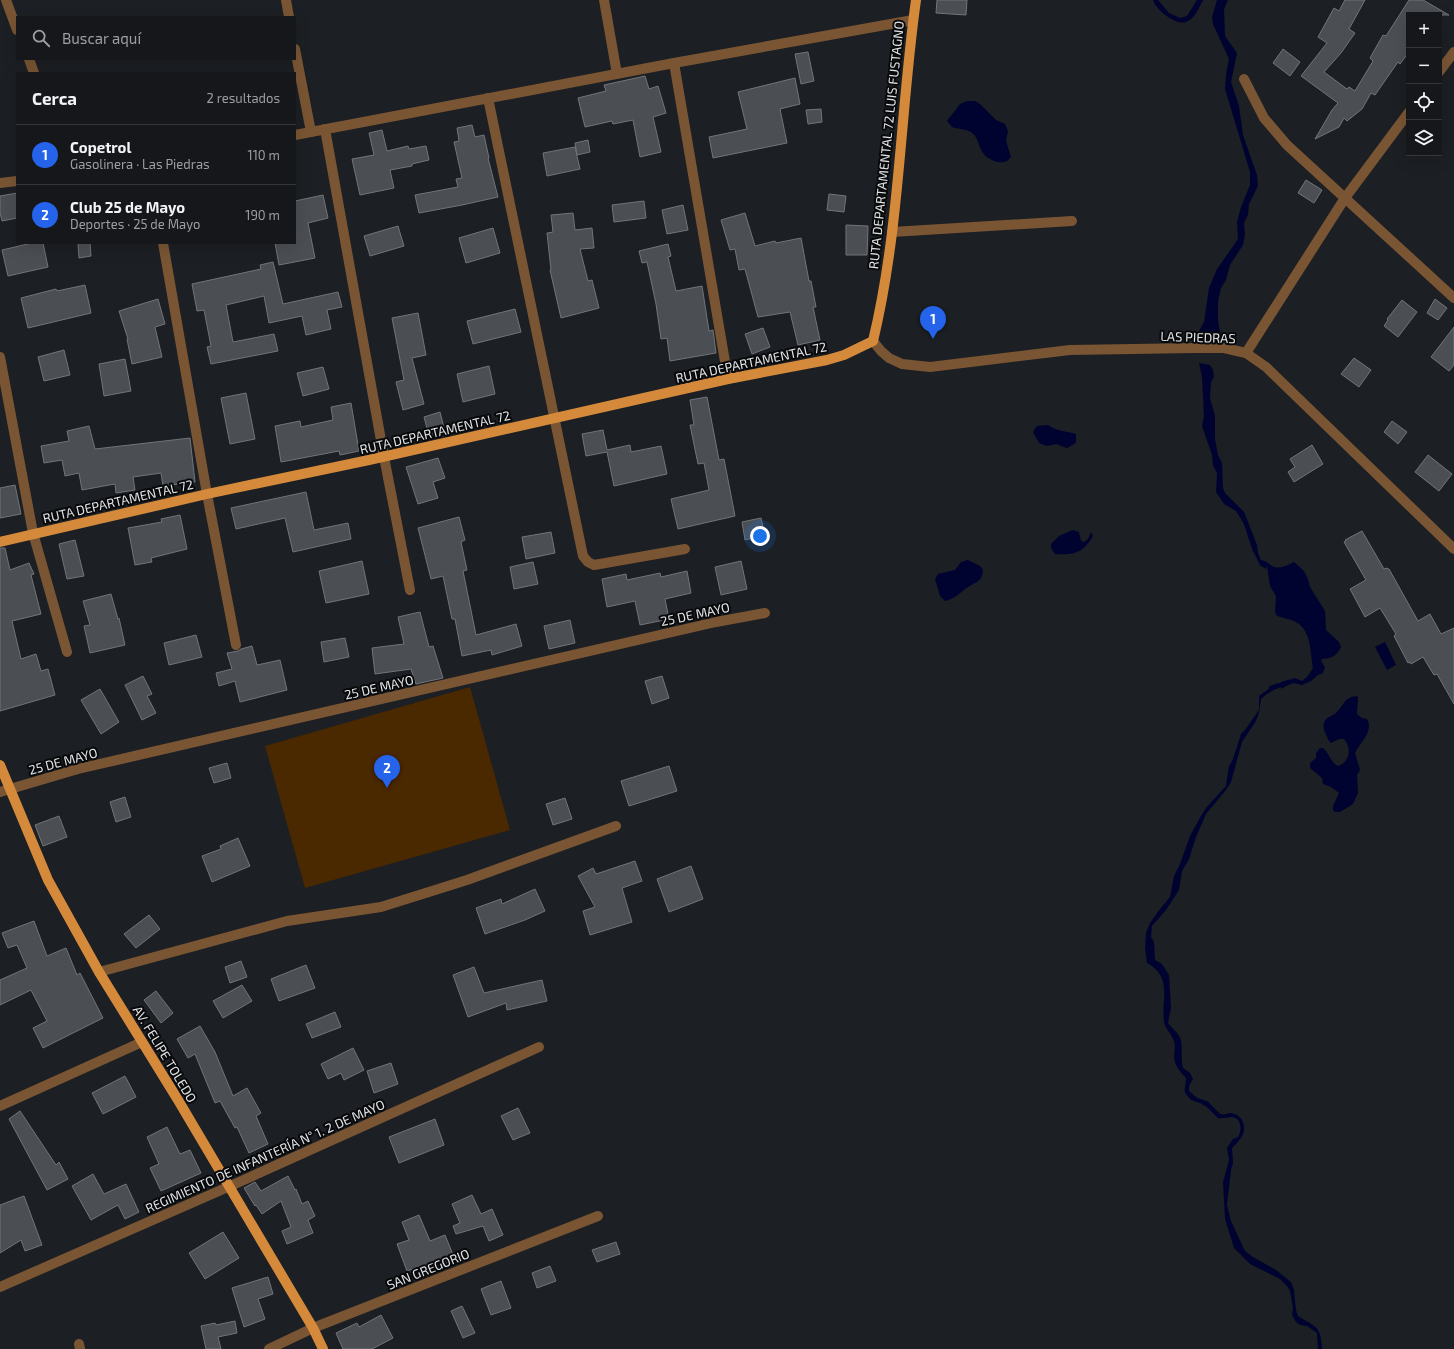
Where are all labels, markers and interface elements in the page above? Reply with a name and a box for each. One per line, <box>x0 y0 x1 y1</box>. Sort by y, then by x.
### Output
map controls <box>1406 12 1442 156</box>
button: + <box>1406 12 1442 48</box>
search box <box>16 16 296 60</box>
street label: RUTA DEPARTAMENTAL 72 LUIS FUSTAGNO <box>865 20 907 270</box>
icon: search <box>30 27 52 49</box>
text: Buscar aquí <box>62 29 141 47</box>
button: − <box>1406 48 1442 84</box>
button: locate <box>1406 84 1442 120</box>
text: Cerca <box>32 88 77 108</box>
text: 2 resultados <box>206 90 280 106</box>
button: layers <box>1406 120 1442 156</box>
text: Copetrol <box>70 138 131 156</box>
text: 1 <box>42 147 48 163</box>
text: 110 m <box>248 147 280 163</box>
text: Gasolinera · Las Piedras <box>70 156 210 172</box>
text: Club 25 de Mayo <box>70 198 185 216</box>
text: 2 <box>41 207 49 223</box>
text: 190 m <box>245 207 280 223</box>
text: Deportes · 25 de Mayo <box>70 216 200 232</box>
pin: 1 <box>920 306 946 339</box>
street label: LAS PIEDRAS <box>1160 328 1236 346</box>
street label: RUTA DEPARTAMENTAL 72 <box>674 338 828 386</box>
street label: RUTA DEPARTAMENTAL 72 <box>358 407 512 457</box>
street label: RUTA DEPARTAMENTAL 72 <box>41 476 195 526</box>
your location <box>750 526 770 546</box>
street label: 25 DE MAYO <box>659 599 731 629</box>
street label: 25 DE MAYO <box>343 671 415 703</box>
street label: 25 DE MAYO <box>27 744 99 778</box>
pin: 2 <box>374 755 400 788</box>
street label: AV. FELIPE TOLEDO <box>130 1003 200 1105</box>
street label: REGIMIENTO DE INFANTERÍA N° 1. 2 DE MAYO <box>142 1095 387 1216</box>
street label: SAN GREGORIO <box>384 1245 472 1293</box>

